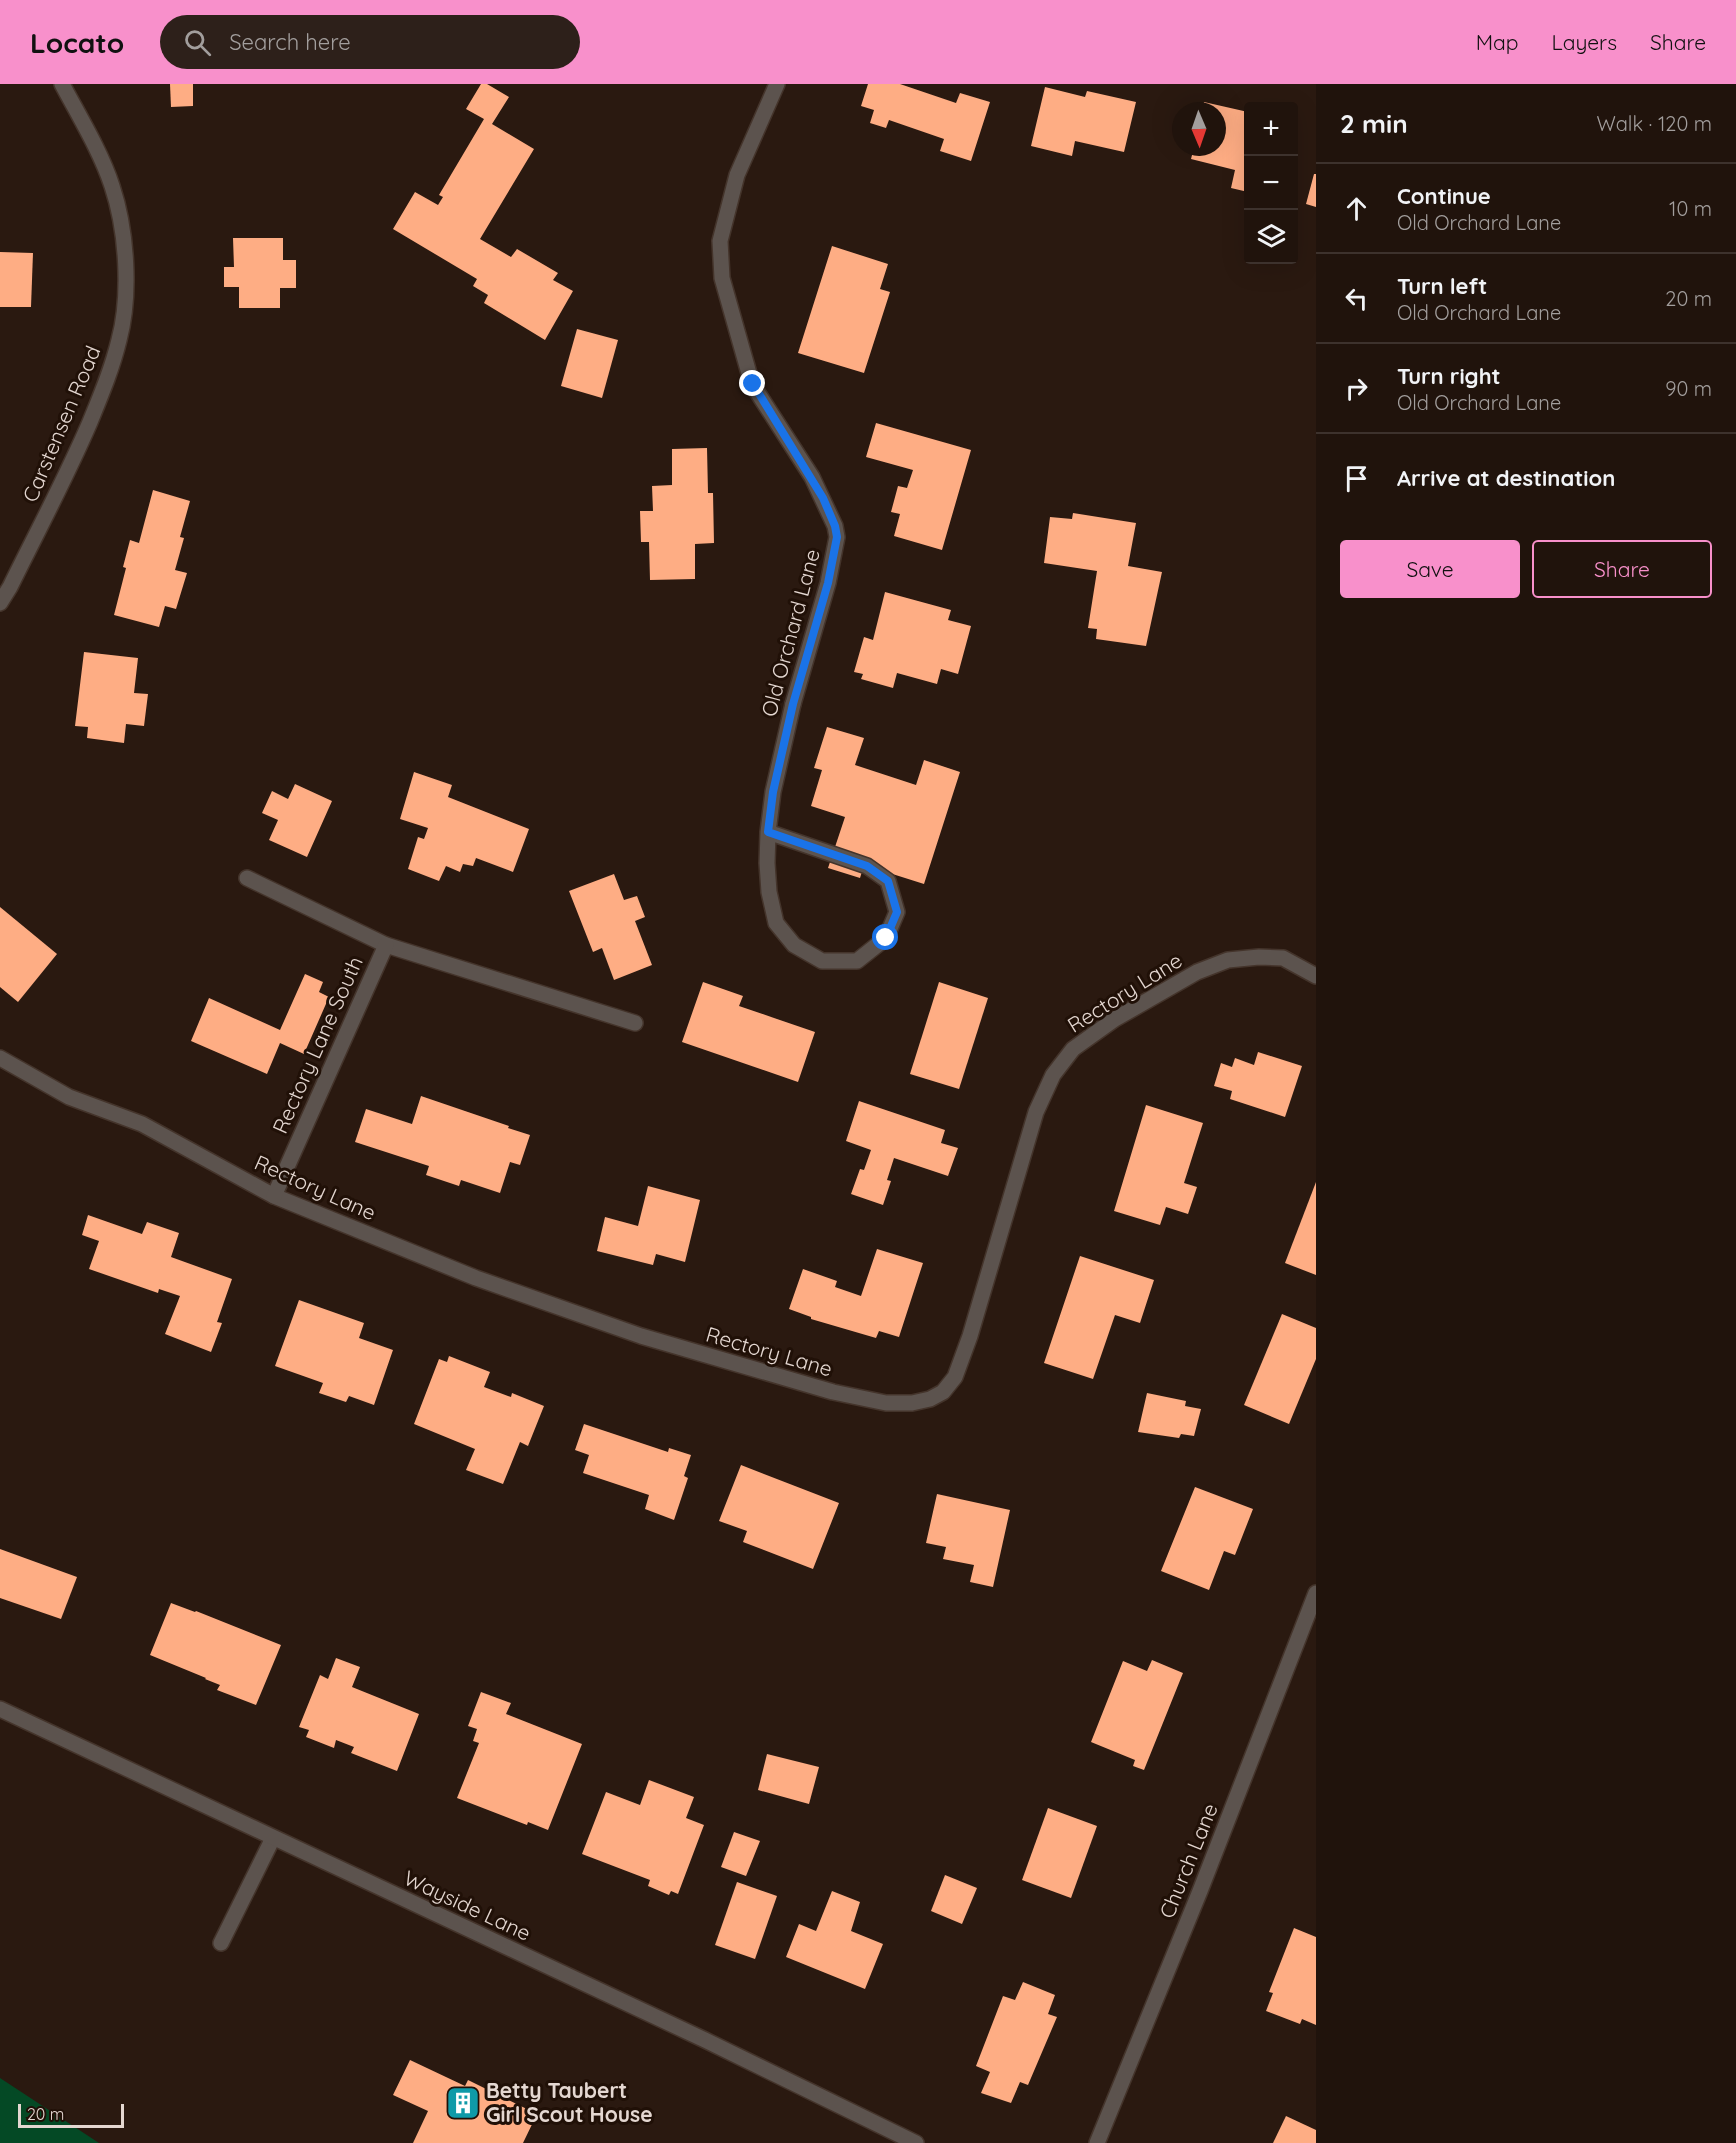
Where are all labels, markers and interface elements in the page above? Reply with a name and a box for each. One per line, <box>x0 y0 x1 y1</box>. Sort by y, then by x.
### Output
search box <box>160 15 580 69</box>
text: Locato <box>30 25 124 60</box>
icon: search <box>181 26 214 59</box>
text: Search here <box>229 28 351 56</box>
text: Map <box>1476 29 1519 55</box>
text: Layers <box>1552 29 1617 55</box>
text: Share <box>1650 29 1706 55</box>
north arrow <box>1172 102 1226 156</box>
map controls <box>1244 102 1298 264</box>
button: + <box>1244 102 1298 156</box>
text: 2 min <box>1340 107 1408 140</box>
text: Walk · 120 m <box>1597 111 1712 136</box>
button: − <box>1244 156 1298 210</box>
text: Continue <box>1397 182 1491 210</box>
icon: ahead <box>1340 192 1373 225</box>
text: 10 m <box>1669 196 1712 221</box>
button: layers <box>1244 210 1298 264</box>
text: Old Orchard Lane <box>1397 210 1561 235</box>
text: Turn left <box>1397 272 1487 300</box>
icon: left <box>1340 282 1373 315</box>
text: 20 m <box>1665 286 1712 311</box>
text: Old Orchard Lane <box>1397 300 1561 325</box>
street label: Carstensen Road <box>16 342 106 506</box>
text: Turn right <box>1397 362 1501 390</box>
route end <box>739 370 765 396</box>
icon: right <box>1340 372 1373 405</box>
text: 90 m <box>1665 376 1712 401</box>
text: Old Orchard Lane <box>1397 390 1561 415</box>
icon: arrive <box>1340 462 1373 495</box>
text: Arrive at destination <box>1397 464 1615 492</box>
button: Save <box>1340 540 1520 598</box>
button: Share <box>1532 540 1712 598</box>
street label: Old Orchard Lane <box>755 546 825 719</box>
route start <box>872 924 898 950</box>
street label: Rectory Lane <box>1062 947 1187 1038</box>
street label: Rectory Lane South <box>266 952 368 1137</box>
street label: Rectory Lane <box>251 1149 380 1225</box>
street label: Rectory Lane <box>703 1321 835 1381</box>
street label: Church Lane <box>1153 1799 1223 1922</box>
street label: Wayside Lane <box>400 1864 535 1946</box>
place label: Betty Taubert Girl Scout House <box>486 2077 653 2127</box>
building icon: Betty Taubert Girl Scout House <box>445 2085 481 2121</box>
scale bar <box>18 2101 124 2128</box>
text: 20 m <box>27 2104 64 2124</box>

